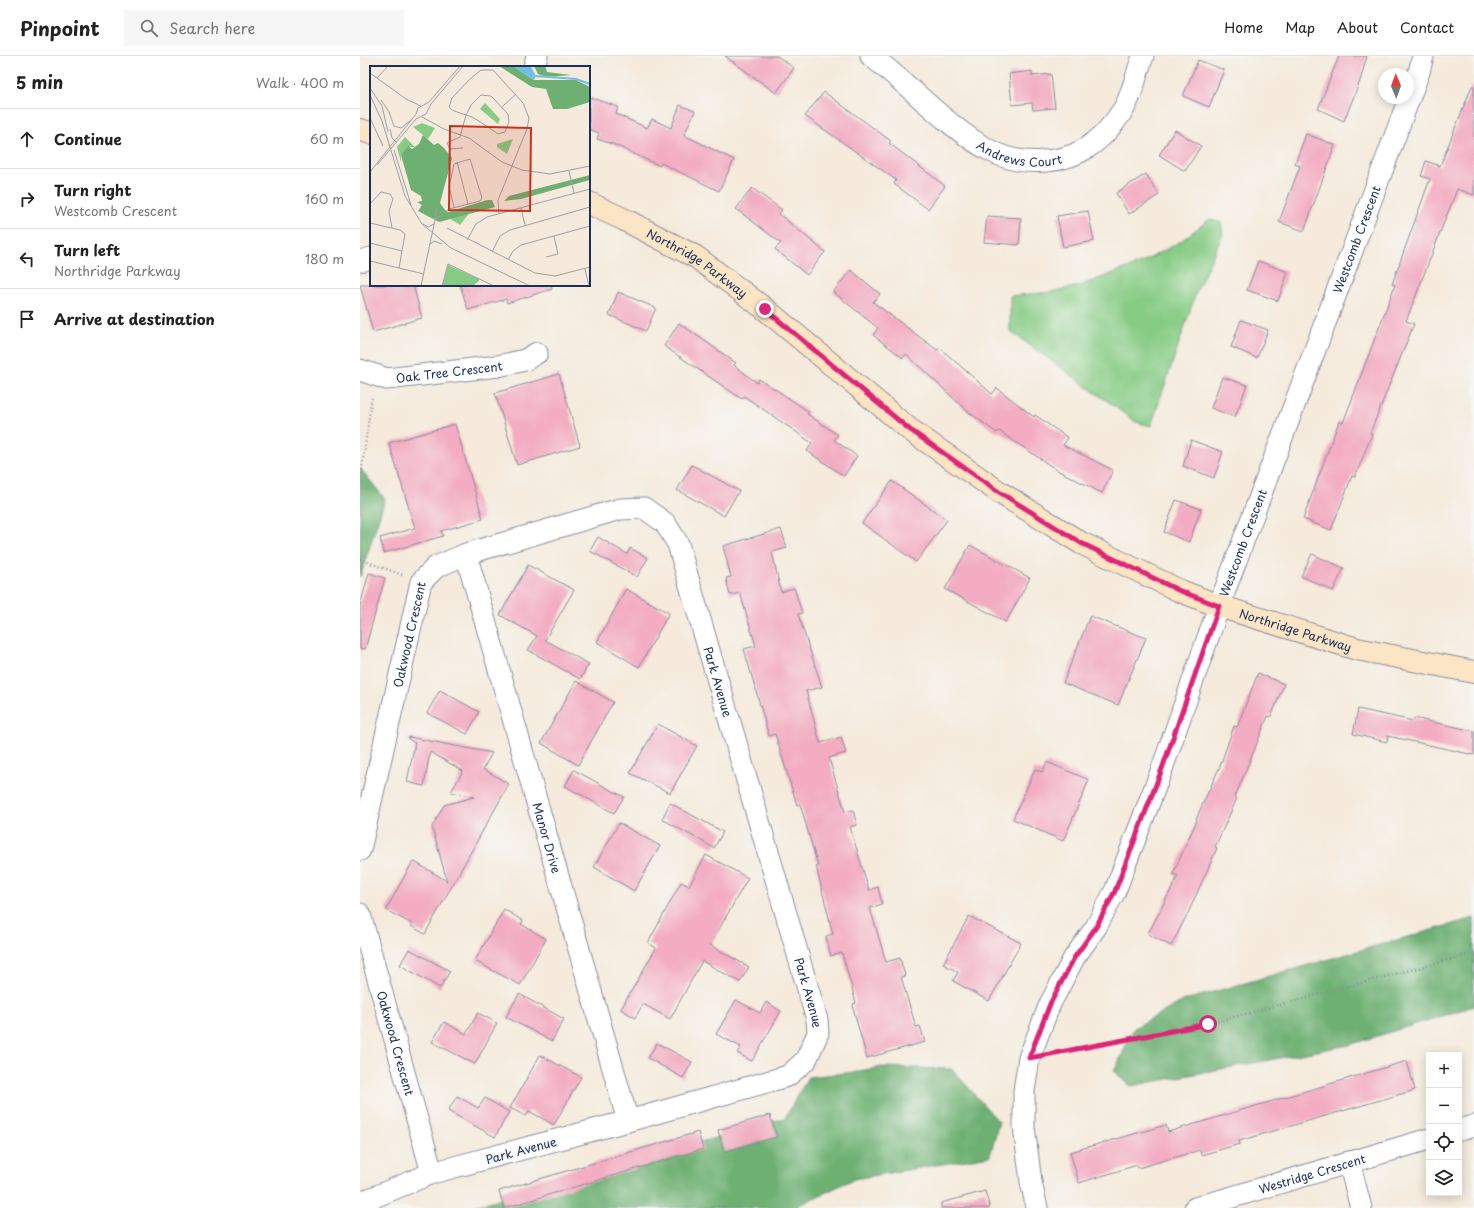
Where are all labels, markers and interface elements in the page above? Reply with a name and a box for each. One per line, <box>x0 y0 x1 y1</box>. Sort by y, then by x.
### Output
search box <box>124 10 404 46</box>
text: Pinpoint <box>20 14 100 42</box>
text: Search here <box>170 16 255 39</box>
icon: search <box>138 17 160 39</box>
text: Home <box>1224 17 1263 38</box>
text: Map <box>1285 17 1315 38</box>
text: About <box>1337 17 1378 38</box>
text: Contact <box>1400 17 1454 38</box>
inset map <box>370 66 590 286</box>
north arrow <box>1378 68 1414 104</box>
text: 5 min <box>16 69 63 95</box>
text: Walk · 400 m <box>256 73 344 92</box>
text: Continue <box>54 127 122 150</box>
icon: ahead <box>16 128 38 150</box>
text: 60 m <box>310 129 344 148</box>
street label: Andrews Court <box>973 136 1064 171</box>
text: Turn right <box>54 178 131 201</box>
street label: Westcomb Crescent <box>1328 183 1385 296</box>
icon: right <box>16 188 38 210</box>
text: 160 m <box>305 189 344 208</box>
text: Westcomb Crescent <box>54 201 177 220</box>
street label: Northridge Parkway <box>644 224 751 302</box>
text: Turn left <box>54 238 120 261</box>
icon: left <box>16 248 38 270</box>
text: 180 m <box>305 249 344 268</box>
text: Northridge Parkway <box>54 261 180 280</box>
route end <box>756 300 774 318</box>
text: Arrive at destination <box>54 307 215 330</box>
icon: arrive <box>16 308 38 330</box>
street label: Oak Tree Crescent <box>395 356 504 387</box>
street label: Westcomb Crescent <box>1214 486 1271 599</box>
street label: Oakwood Crescent <box>388 580 430 689</box>
street label: Northridge Parkway <box>1237 604 1354 656</box>
street label: Park Avenue <box>699 644 737 719</box>
street label: Manor Drive <box>528 800 566 875</box>
street label: Park Avenue <box>790 955 827 1029</box>
street label: Oakwood Crescent <box>373 989 419 1098</box>
route start <box>1199 1015 1217 1033</box>
map controls <box>1426 1052 1462 1196</box>
button: + <box>1426 1052 1462 1088</box>
button: − <box>1426 1088 1462 1124</box>
button: locate <box>1426 1124 1462 1160</box>
street label: Park Avenue <box>484 1132 559 1168</box>
street label: Westridge Crescent <box>1257 1149 1368 1198</box>
button: layers <box>1426 1160 1462 1196</box>

